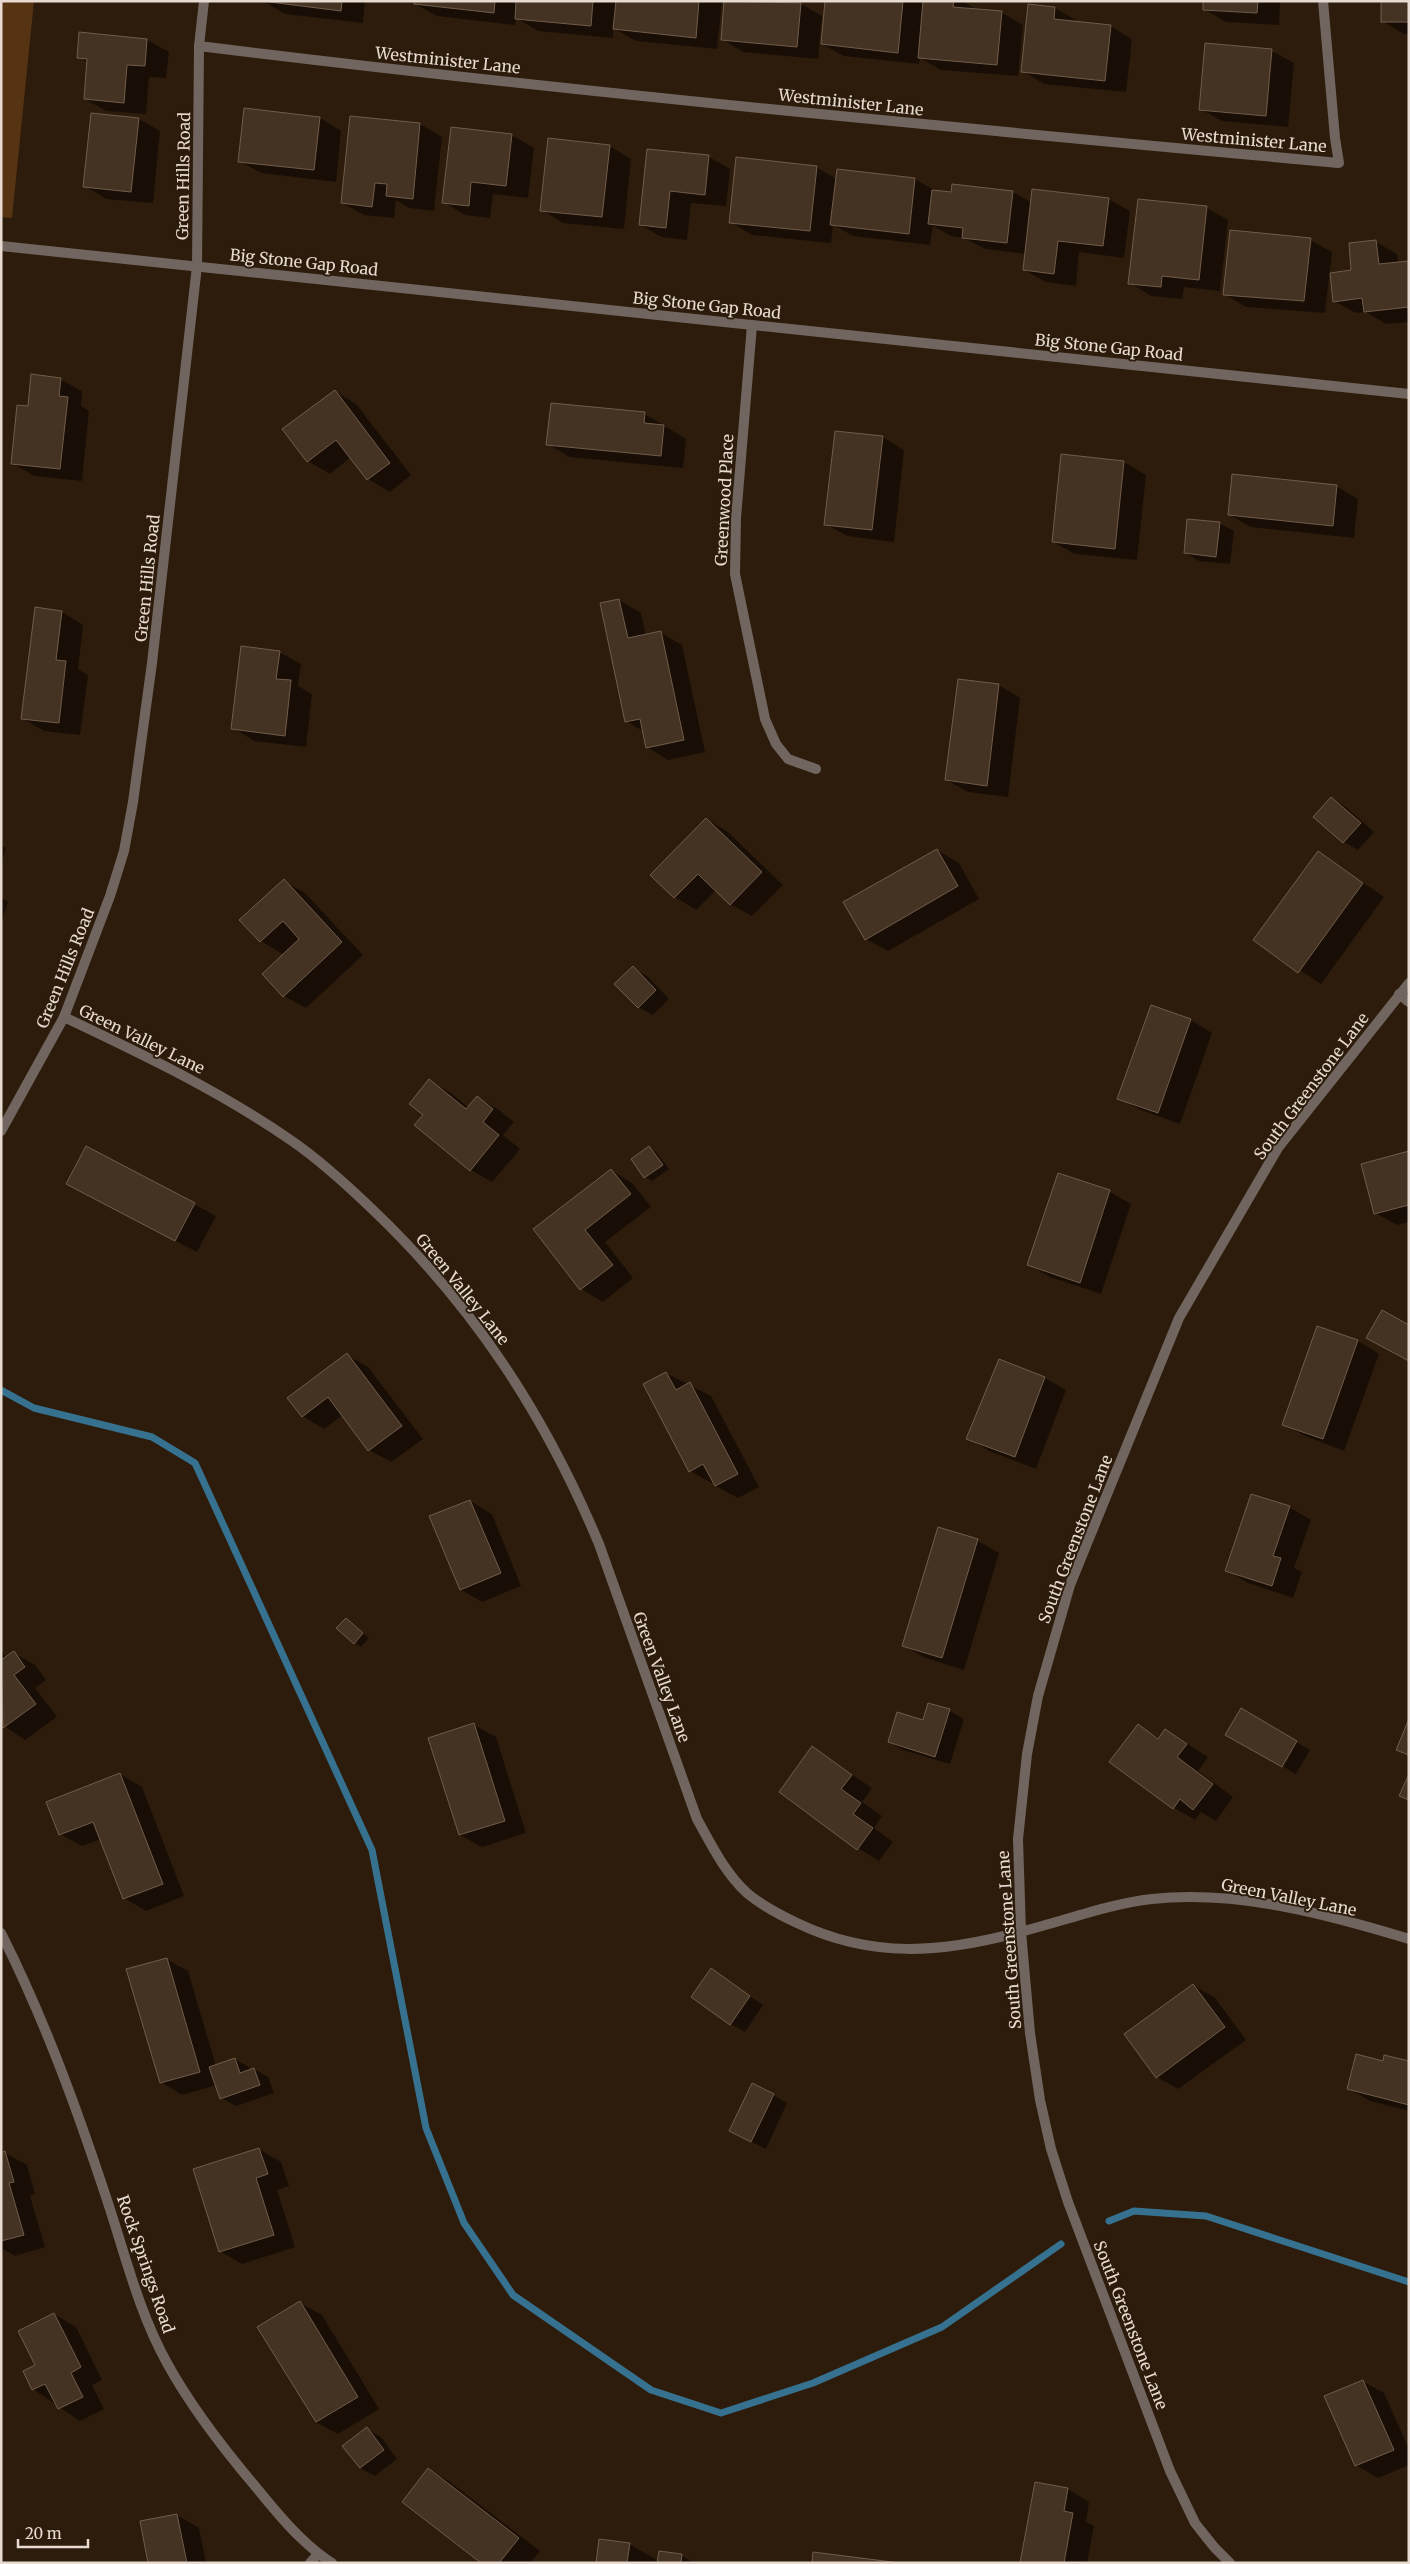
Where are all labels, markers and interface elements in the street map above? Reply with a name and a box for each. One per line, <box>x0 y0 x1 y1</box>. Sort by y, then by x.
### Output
street label: Westminister Lane <box>373 42 522 78</box>
street label: Westminister Lane <box>776 84 925 120</box>
street label: Green Hills Road <box>172 112 194 240</box>
street label: Westminister Lane <box>1179 124 1328 156</box>
street label: Big Stone Gap Road <box>229 244 379 280</box>
street label: Big Stone Gap Road <box>632 287 782 323</box>
street label: Big Stone Gap Road <box>1034 329 1184 365</box>
street label: Greenwood Place <box>711 434 737 566</box>
street label: Green Hills Road <box>130 513 164 643</box>
street label: Green Hills Road <box>32 905 98 1031</box>
street label: Green Valley Lane <box>76 1000 208 1078</box>
street label: South Greenstone Lane <box>1249 1009 1373 1163</box>
street label: Green Valley Lane <box>412 1229 514 1349</box>
street label: South Greenstone Lane <box>1034 1452 1116 1626</box>
street label: Green Valley Lane <box>629 1609 695 1745</box>
street label: South Greenstone Lane <box>993 1850 1025 2030</box>
street label: Green Valley Lane <box>1220 1874 1358 1920</box>
street label: Rock Springs Road <box>113 2192 179 2336</box>
street label: South Greenstone Lane <box>1090 2238 1172 2412</box>
scale bar <box>18 2516 88 2548</box>
text: 20 m <box>25 2524 62 2543</box>

